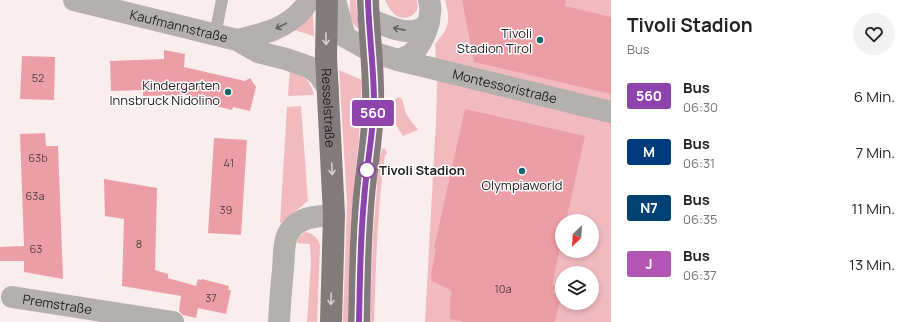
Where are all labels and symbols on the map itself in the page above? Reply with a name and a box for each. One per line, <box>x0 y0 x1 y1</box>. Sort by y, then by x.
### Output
street label: Kaufmannstraße <box>128 5 230 47</box>
one-way arrow <box>275 23 287 30</box>
place label: Tivoli Stadion Tirol <box>457 24 532 57</box>
one-way arrow <box>393 25 406 33</box>
one-way arrow <box>322 32 330 45</box>
marker: Tivoli Stadion Tirol <box>535 35 545 45</box>
street label: Montessoristraße <box>451 65 559 108</box>
street label: Resselstraße <box>318 68 340 148</box>
house number: 52 <box>32 70 44 85</box>
place label: Kindergarten Innsbruck Nidolino <box>110 76 220 109</box>
marker: Kindergarten Innsbruck Nidolino <box>223 87 233 97</box>
line badge: 560 <box>350 100 396 126</box>
house number: 63b <box>28 150 48 165</box>
house number: 41 <box>224 155 234 170</box>
marker: Tivoli Stadion <box>358 161 376 179</box>
place label: Tivoli Stadion <box>379 161 465 179</box>
one-way arrow <box>328 162 335 175</box>
marker: Olympiaworld <box>517 166 527 176</box>
place label: Olympiaworld <box>482 176 562 194</box>
house number: 63a <box>25 188 45 203</box>
house number: 39 <box>220 202 233 217</box>
north arrow <box>555 214 599 258</box>
house number: 8 <box>136 236 142 251</box>
house number: 63 <box>30 241 42 256</box>
house number: 10a <box>494 281 512 296</box>
street label: Premstraße <box>22 290 94 318</box>
house number: 37 <box>205 290 217 305</box>
one-way arrow <box>328 292 335 305</box>

